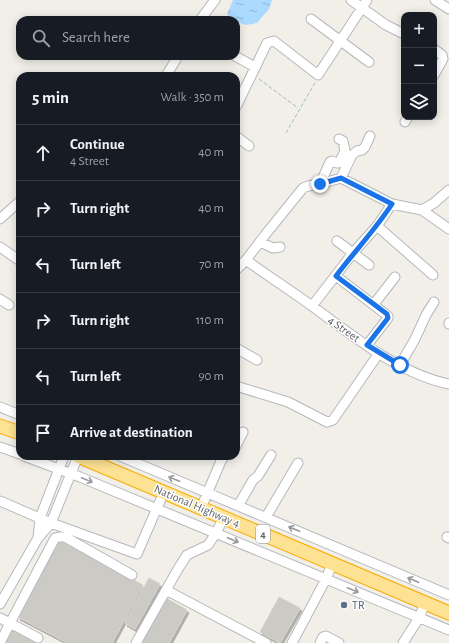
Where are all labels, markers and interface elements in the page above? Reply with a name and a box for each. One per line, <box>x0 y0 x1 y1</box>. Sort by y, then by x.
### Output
map controls <box>401 12 437 120</box>
button: + <box>401 12 437 48</box>
search box <box>16 16 240 60</box>
icon: search <box>30 27 52 49</box>
text: Search here <box>62 30 130 45</box>
button: − <box>401 48 437 84</box>
button: layers <box>401 84 437 120</box>
text: 5 min <box>32 89 69 106</box>
text: Walk · 350 m <box>160 91 224 104</box>
text: Continue <box>70 137 125 152</box>
icon: ahead <box>32 142 54 164</box>
text: 40 m <box>198 146 224 159</box>
text: 4 Street <box>70 155 109 168</box>
route end <box>311 175 329 193</box>
icon: right <box>32 198 54 220</box>
text: Turn right <box>70 201 129 216</box>
text: 40 m <box>198 202 224 215</box>
icon: left <box>32 254 54 276</box>
text: Turn left <box>70 257 121 272</box>
text: 70 m <box>199 258 224 271</box>
icon: right <box>32 310 54 332</box>
text: Turn right <box>70 313 129 328</box>
text: 110 m <box>196 314 224 327</box>
street label: 4 Street <box>326 314 362 344</box>
route start <box>391 356 409 374</box>
icon: left <box>32 366 54 388</box>
text: Turn left <box>70 369 121 384</box>
text: 90 m <box>198 370 224 383</box>
icon: arrive <box>32 422 54 444</box>
text: Arrive at destination <box>70 425 193 440</box>
one-way arrow <box>168 474 180 482</box>
one-way arrow <box>80 476 92 484</box>
street label: National Highway 4 <box>152 483 242 530</box>
road number: 4 <box>256 525 270 543</box>
one-way arrow <box>288 525 300 532</box>
one-way arrow <box>226 537 238 544</box>
one-way arrow <box>408 576 420 583</box>
one-way arrow <box>346 587 358 594</box>
place label: TR <box>352 599 365 611</box>
marker: TR <box>339 600 349 610</box>

